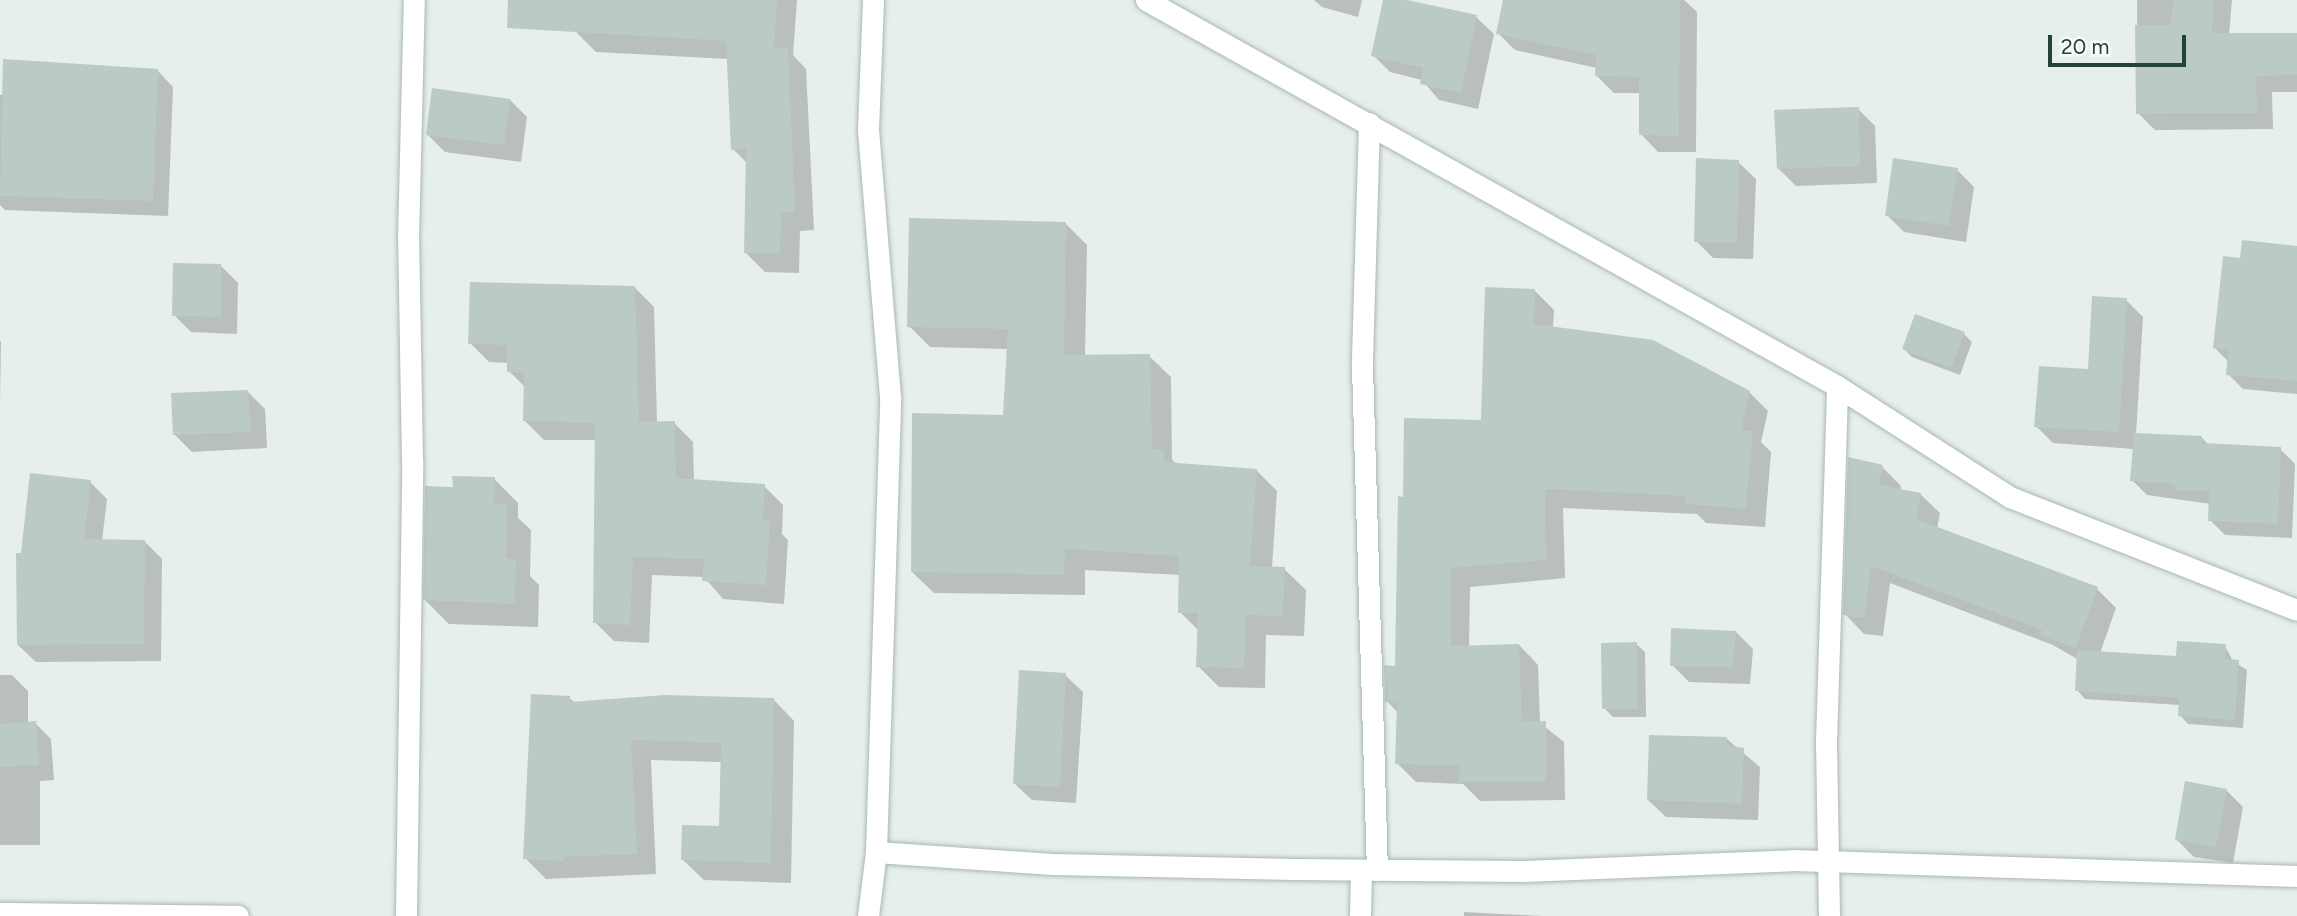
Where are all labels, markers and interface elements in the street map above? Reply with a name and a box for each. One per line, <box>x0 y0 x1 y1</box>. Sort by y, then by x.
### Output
scale bar <box>2052 21 2190 65</box>
text: 20 m <box>2061 34 2109 59</box>

